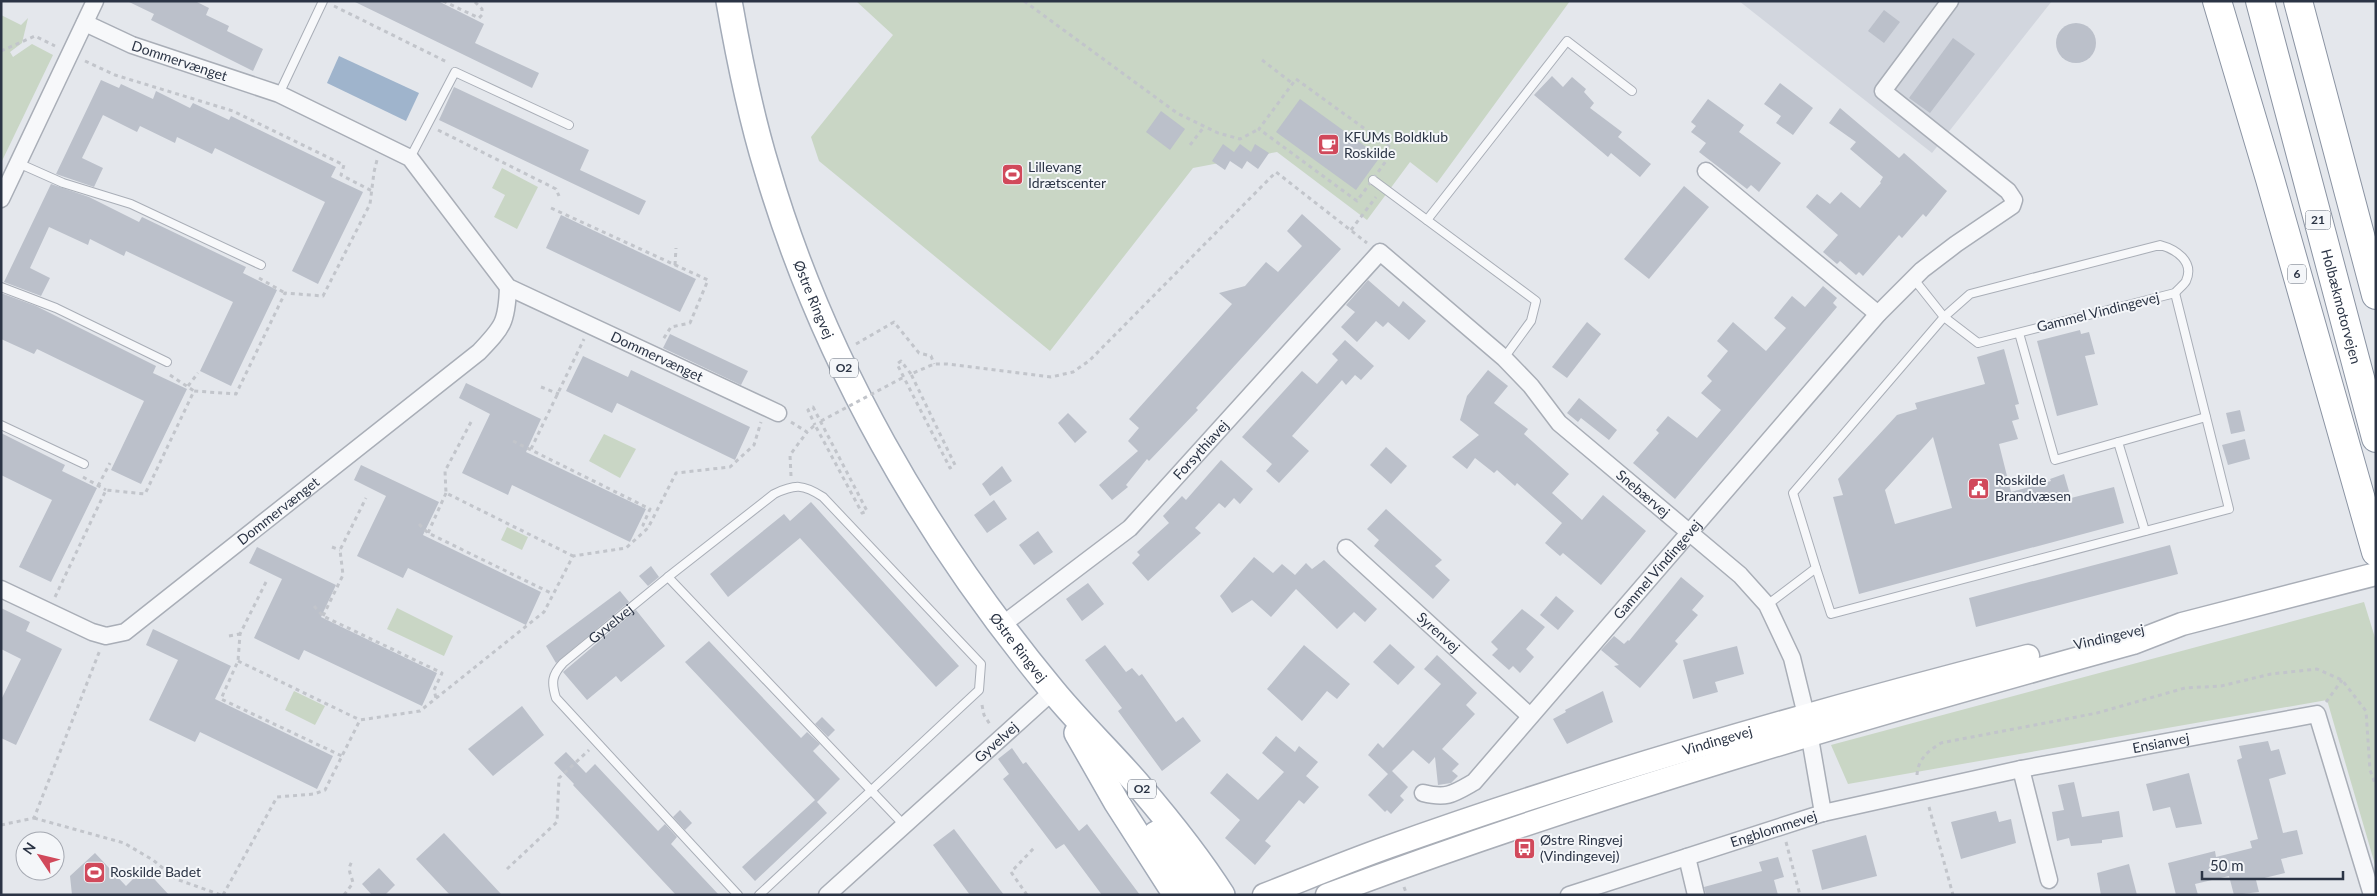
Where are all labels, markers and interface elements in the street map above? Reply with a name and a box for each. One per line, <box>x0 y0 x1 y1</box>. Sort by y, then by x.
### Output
street label: Dommervænget <box>130 37 230 84</box>
place label: KFUMs Boldklub Roskilde <box>1344 128 1448 161</box>
cafe icon: KFUMs Boldklub Roskilde <box>1316 133 1340 157</box>
place label: Lillevang Idrætscenter <box>1028 158 1106 191</box>
sports icon: Lillevang Idrætscenter <box>1000 163 1024 187</box>
road number: 21 <box>2306 210 2330 230</box>
street label: Holbækmotorvejen <box>2318 247 2365 366</box>
street label: Østre Ringvej <box>790 258 838 341</box>
road number: 6 <box>2288 264 2306 284</box>
street label: Gammel Vindingevej <box>2035 288 2161 335</box>
street label: Dommervænget <box>608 327 706 385</box>
road number: O2 <box>830 358 858 378</box>
street label: Forsythiavej <box>1169 416 1232 483</box>
street label: Snebærvej <box>1613 466 1673 520</box>
place label: Roskilde Brandvæsen <box>1995 471 2071 504</box>
street label: Dommervænget <box>234 473 322 548</box>
public building icon: Roskilde Brandvæsen <box>1967 476 1991 500</box>
street label: Gammel Vindingevej <box>1609 516 1705 622</box>
street label: Gyvelvej <box>585 600 636 647</box>
street label: Syrenvej <box>1414 608 1464 656</box>
street label: Østre Ringvej <box>987 609 1051 685</box>
street label: Vindingevej <box>2072 620 2146 653</box>
street label: Gyvelvej <box>971 718 1021 766</box>
street label: Vindingevej <box>1680 722 1754 758</box>
street label: Ensianvej <box>2131 729 2191 756</box>
road number: O2 <box>1128 780 1156 799</box>
street label: Engblommevej <box>1728 807 1819 850</box>
north arrow <box>15 831 65 881</box>
place label: Østre Ringvej (Vindingevej) <box>1540 831 1623 864</box>
bus stop icon: Østre Ringvej (Vindingevej) <box>1512 836 1536 860</box>
text: N <box>19 839 39 858</box>
scale bar <box>2202 848 2343 880</box>
text: 50 m <box>2210 856 2244 874</box>
sports icon: Roskilde Badet <box>82 860 106 884</box>
place label: Roskilde Badet <box>110 863 201 880</box>

